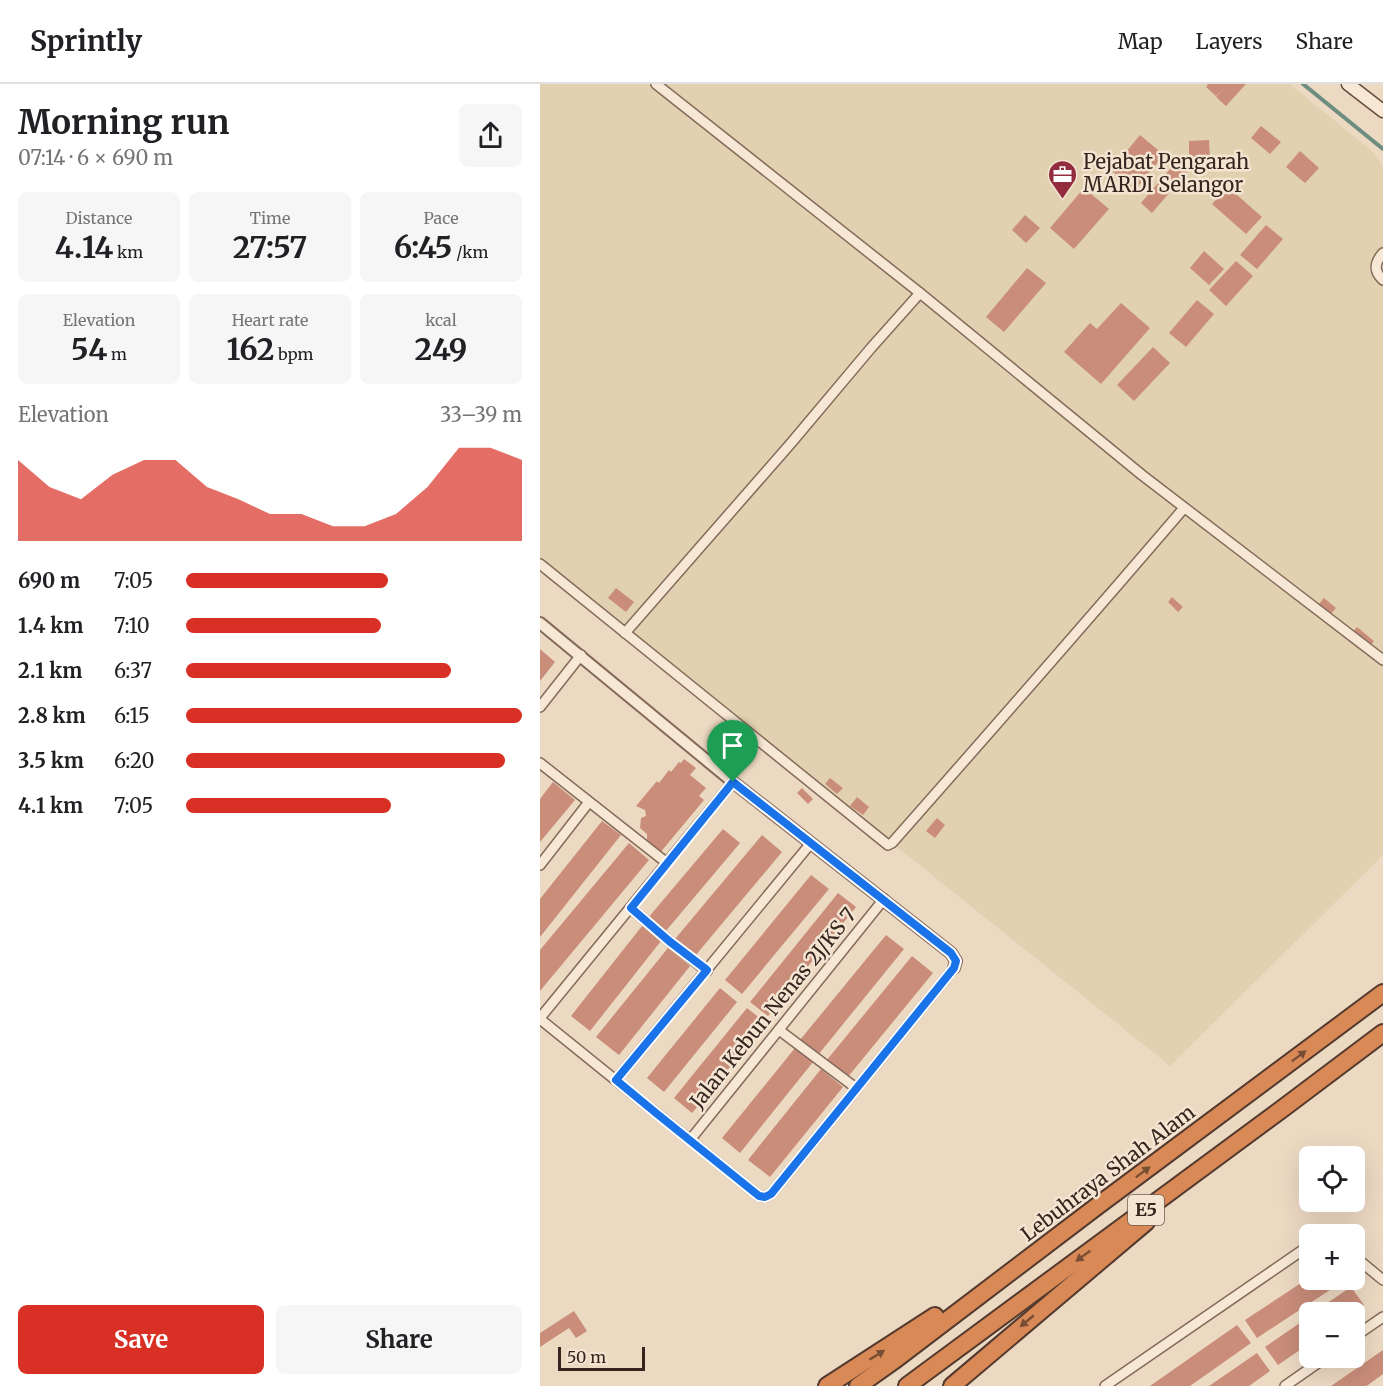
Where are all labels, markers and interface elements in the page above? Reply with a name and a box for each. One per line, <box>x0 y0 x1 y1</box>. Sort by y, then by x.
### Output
text: Sprintly <box>30 23 142 59</box>
text: Map <box>1118 28 1163 55</box>
text: Layers <box>1196 28 1263 55</box>
text: Share <box>1296 28 1353 55</box>
text: Morning run <box>18 102 229 143</box>
button: share <box>459 104 522 167</box>
text: 07:14 · 6 × 690 m <box>18 145 173 170</box>
place label: Pejabat Pengarah MARDI Selangor <box>1083 149 1249 197</box>
office icon: Pejabat Pengarah MARDI Selangor <box>1046 158 1078 200</box>
text: Distance <box>66 208 132 228</box>
text: Time <box>250 208 290 228</box>
text: Pace <box>424 208 459 228</box>
text: 4.14 <box>55 228 113 266</box>
text: 27:57 <box>233 228 307 266</box>
text: 6:45 <box>394 228 452 266</box>
text: km <box>113 242 143 262</box>
text: /km <box>452 242 488 262</box>
text: Elevation <box>63 310 135 330</box>
text: Heart rate <box>232 310 308 330</box>
text: kcal <box>425 310 457 330</box>
text: 54 <box>71 330 107 368</box>
text: 162 <box>227 330 274 368</box>
text: 249 <box>415 330 467 368</box>
text: m <box>107 344 127 364</box>
text: bpm <box>274 344 313 364</box>
text: Elevation <box>18 402 109 427</box>
text: 33–39 m <box>440 402 522 427</box>
text: 690 m <box>18 568 80 593</box>
text: 7:05 <box>114 568 153 593</box>
text: 1.4 km <box>18 613 83 638</box>
text: 7:10 <box>114 613 150 638</box>
text: 2.1 km <box>18 658 82 683</box>
text: 6:37 <box>114 658 152 683</box>
text: 2.8 km <box>18 703 86 728</box>
text: 6:15 <box>114 703 150 728</box>
pin <box>707 720 758 782</box>
icon: arrive <box>716 729 749 762</box>
text: 3.5 km <box>18 748 84 773</box>
text: 6:20 <box>114 748 154 773</box>
text: 4.1 km <box>18 793 83 818</box>
text: 7:05 <box>114 793 153 818</box>
street label: Jalan Kebun Nenas 2J/KS 7 <box>683 902 861 1114</box>
one-way arrow <box>1291 1050 1306 1062</box>
street label: Lebuhraya Shah Alam <box>1016 1099 1200 1246</box>
map controls <box>1299 1146 1365 1368</box>
button: locate <box>1299 1146 1365 1212</box>
one-way arrow <box>1135 1167 1150 1179</box>
road number: E5 <box>1128 1195 1164 1225</box>
button: + <box>1299 1224 1365 1290</box>
one-way arrow <box>1076 1250 1092 1262</box>
button: − <box>1299 1302 1365 1368</box>
button: Save <box>18 1305 264 1374</box>
button: Share <box>276 1305 522 1374</box>
one-way arrow <box>1019 1315 1035 1328</box>
scale bar <box>558 1344 645 1372</box>
text: 50 m <box>567 1347 606 1367</box>
one-way arrow <box>868 1349 885 1360</box>

